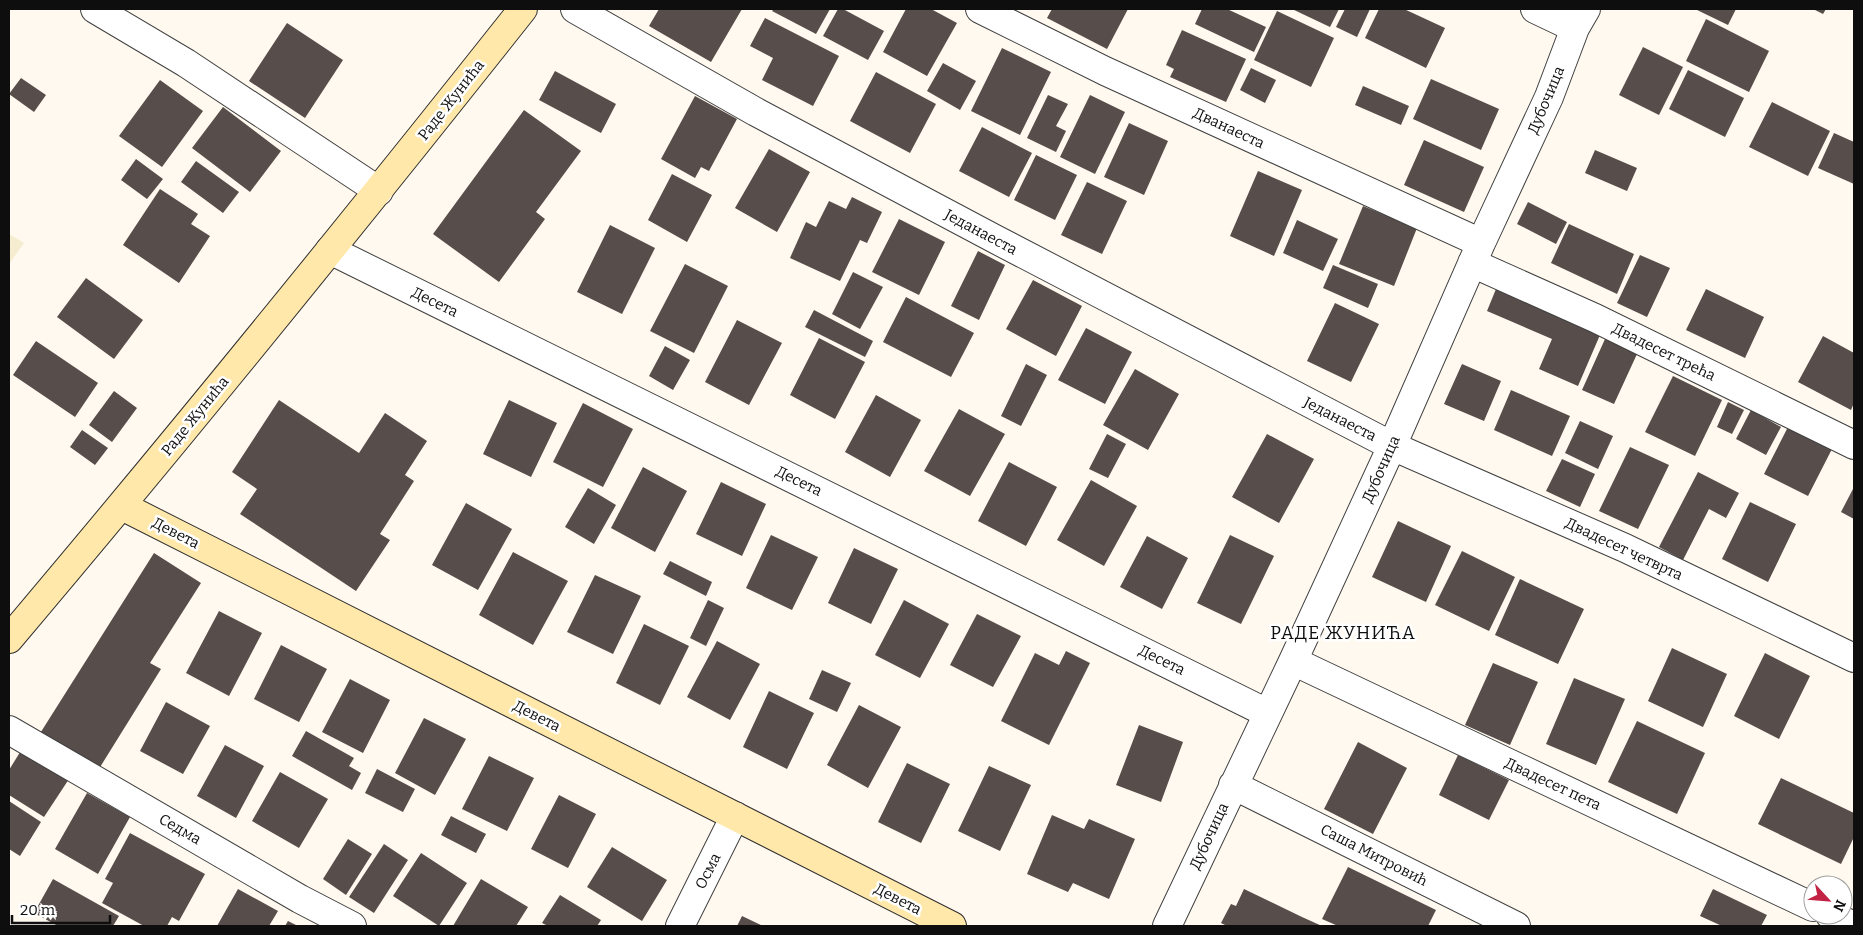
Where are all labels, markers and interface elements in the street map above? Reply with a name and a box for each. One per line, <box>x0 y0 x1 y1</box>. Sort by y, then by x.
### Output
street label: Раде Жунића <box>414 56 488 144</box>
street label: Дубочица <box>1524 64 1568 136</box>
street label: Дванаеста <box>1191 104 1267 152</box>
street label: Једанаеста <box>941 205 1020 259</box>
street label: Десета <box>409 283 461 321</box>
street label: Двадесет трећа <box>1609 319 1719 385</box>
street label: Раде Жунића <box>158 373 232 459</box>
street label: Једанаеста <box>1300 393 1379 445</box>
street label: Дубочица <box>1358 433 1404 505</box>
street label: Десета <box>773 462 825 500</box>
street label: Девета <box>149 514 203 552</box>
street label: Двадесет четврта <box>1562 514 1686 584</box>
district label: РАДЕ ЖУНИЋА <box>1270 622 1416 644</box>
street label: Десета <box>1136 641 1188 679</box>
street label: Девета <box>510 697 564 735</box>
street label: Двадесет пета <box>1502 754 1604 814</box>
street label: Дубочица <box>1186 800 1232 872</box>
street label: Седма <box>156 810 204 848</box>
street label: Саша Митровић <box>1317 820 1431 890</box>
street label: Осма <box>691 850 725 892</box>
north arrow <box>1803 875 1853 925</box>
street label: Девета <box>871 880 925 918</box>
scale bar <box>12 892 110 924</box>
text: N <box>1829 897 1849 914</box>
text: 20 m <box>20 901 56 919</box>

